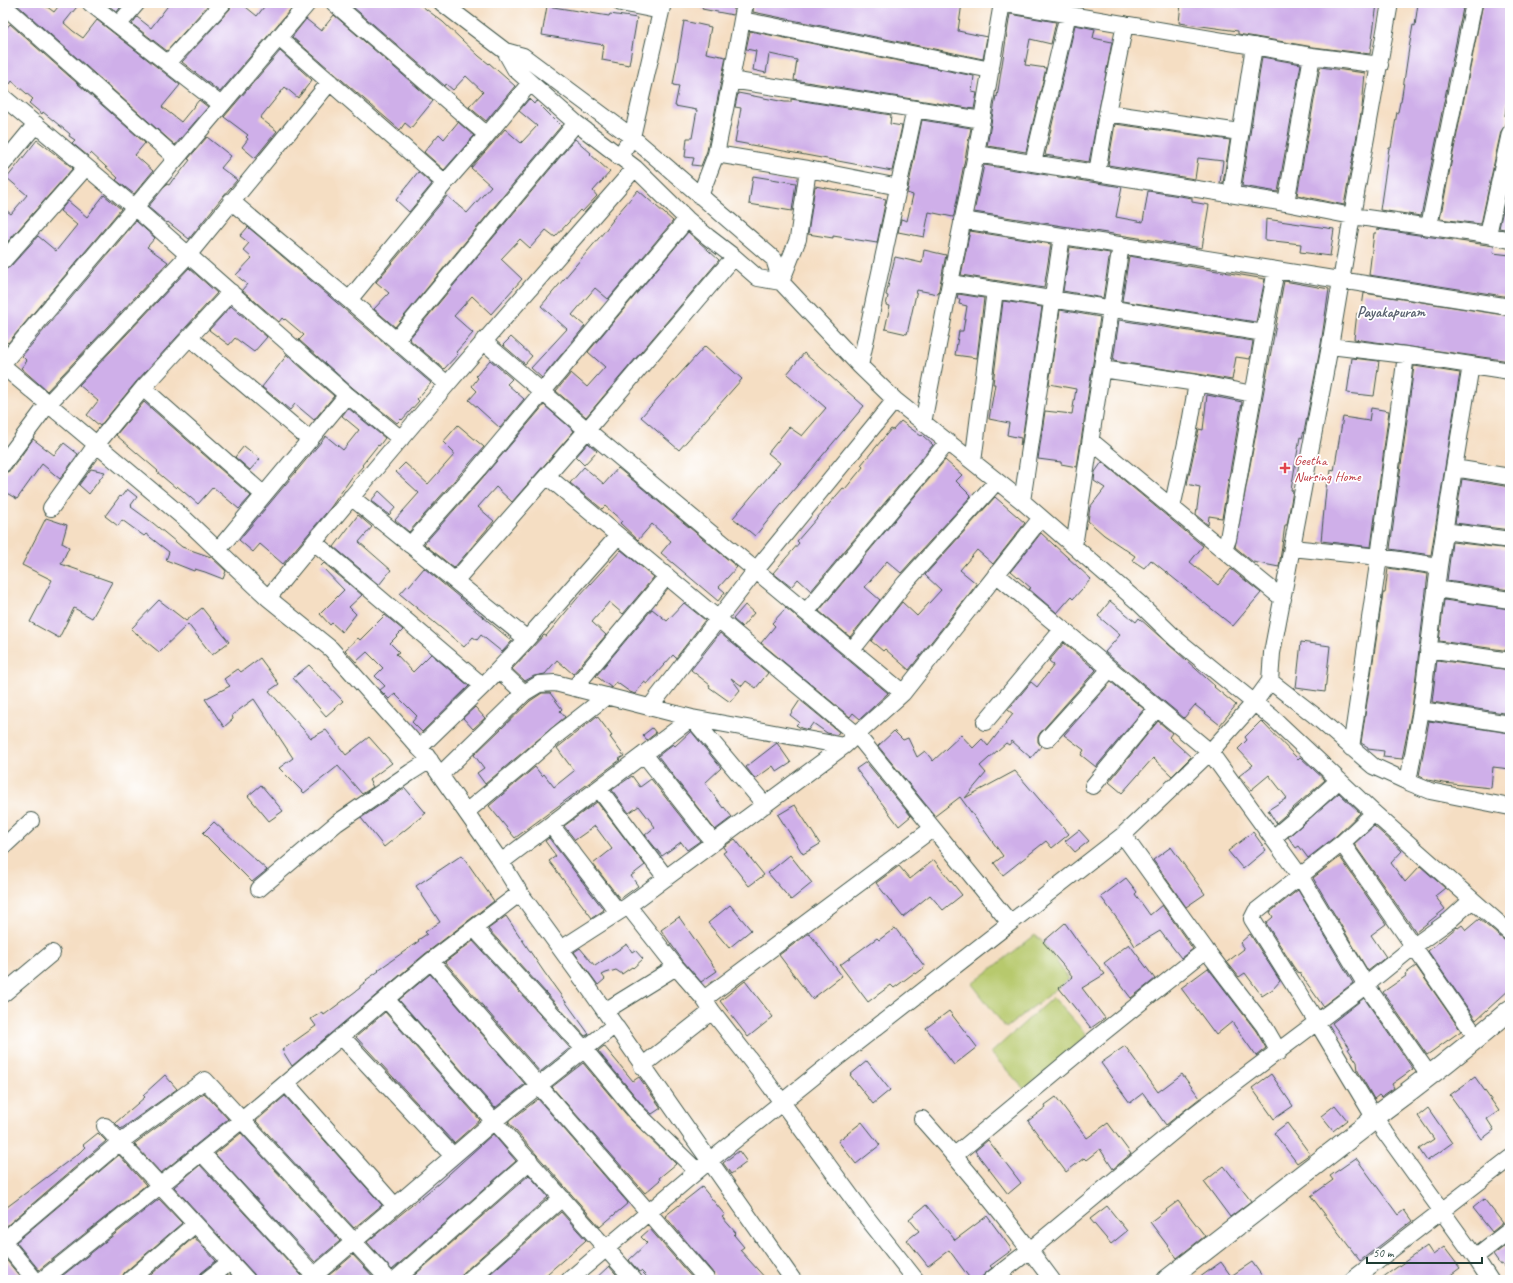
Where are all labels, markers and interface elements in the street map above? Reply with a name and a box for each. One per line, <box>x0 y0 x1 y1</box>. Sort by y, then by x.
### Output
district label: Payakapuram <box>1357 303 1426 322</box>
place label: Geetha Nursing Home <box>1294 452 1362 485</box>
marker: Geetha Nursing Home <box>1279 462 1291 474</box>
scale bar <box>1367 1239 1482 1265</box>
text: 50 m <box>1373 1245 1395 1261</box>

